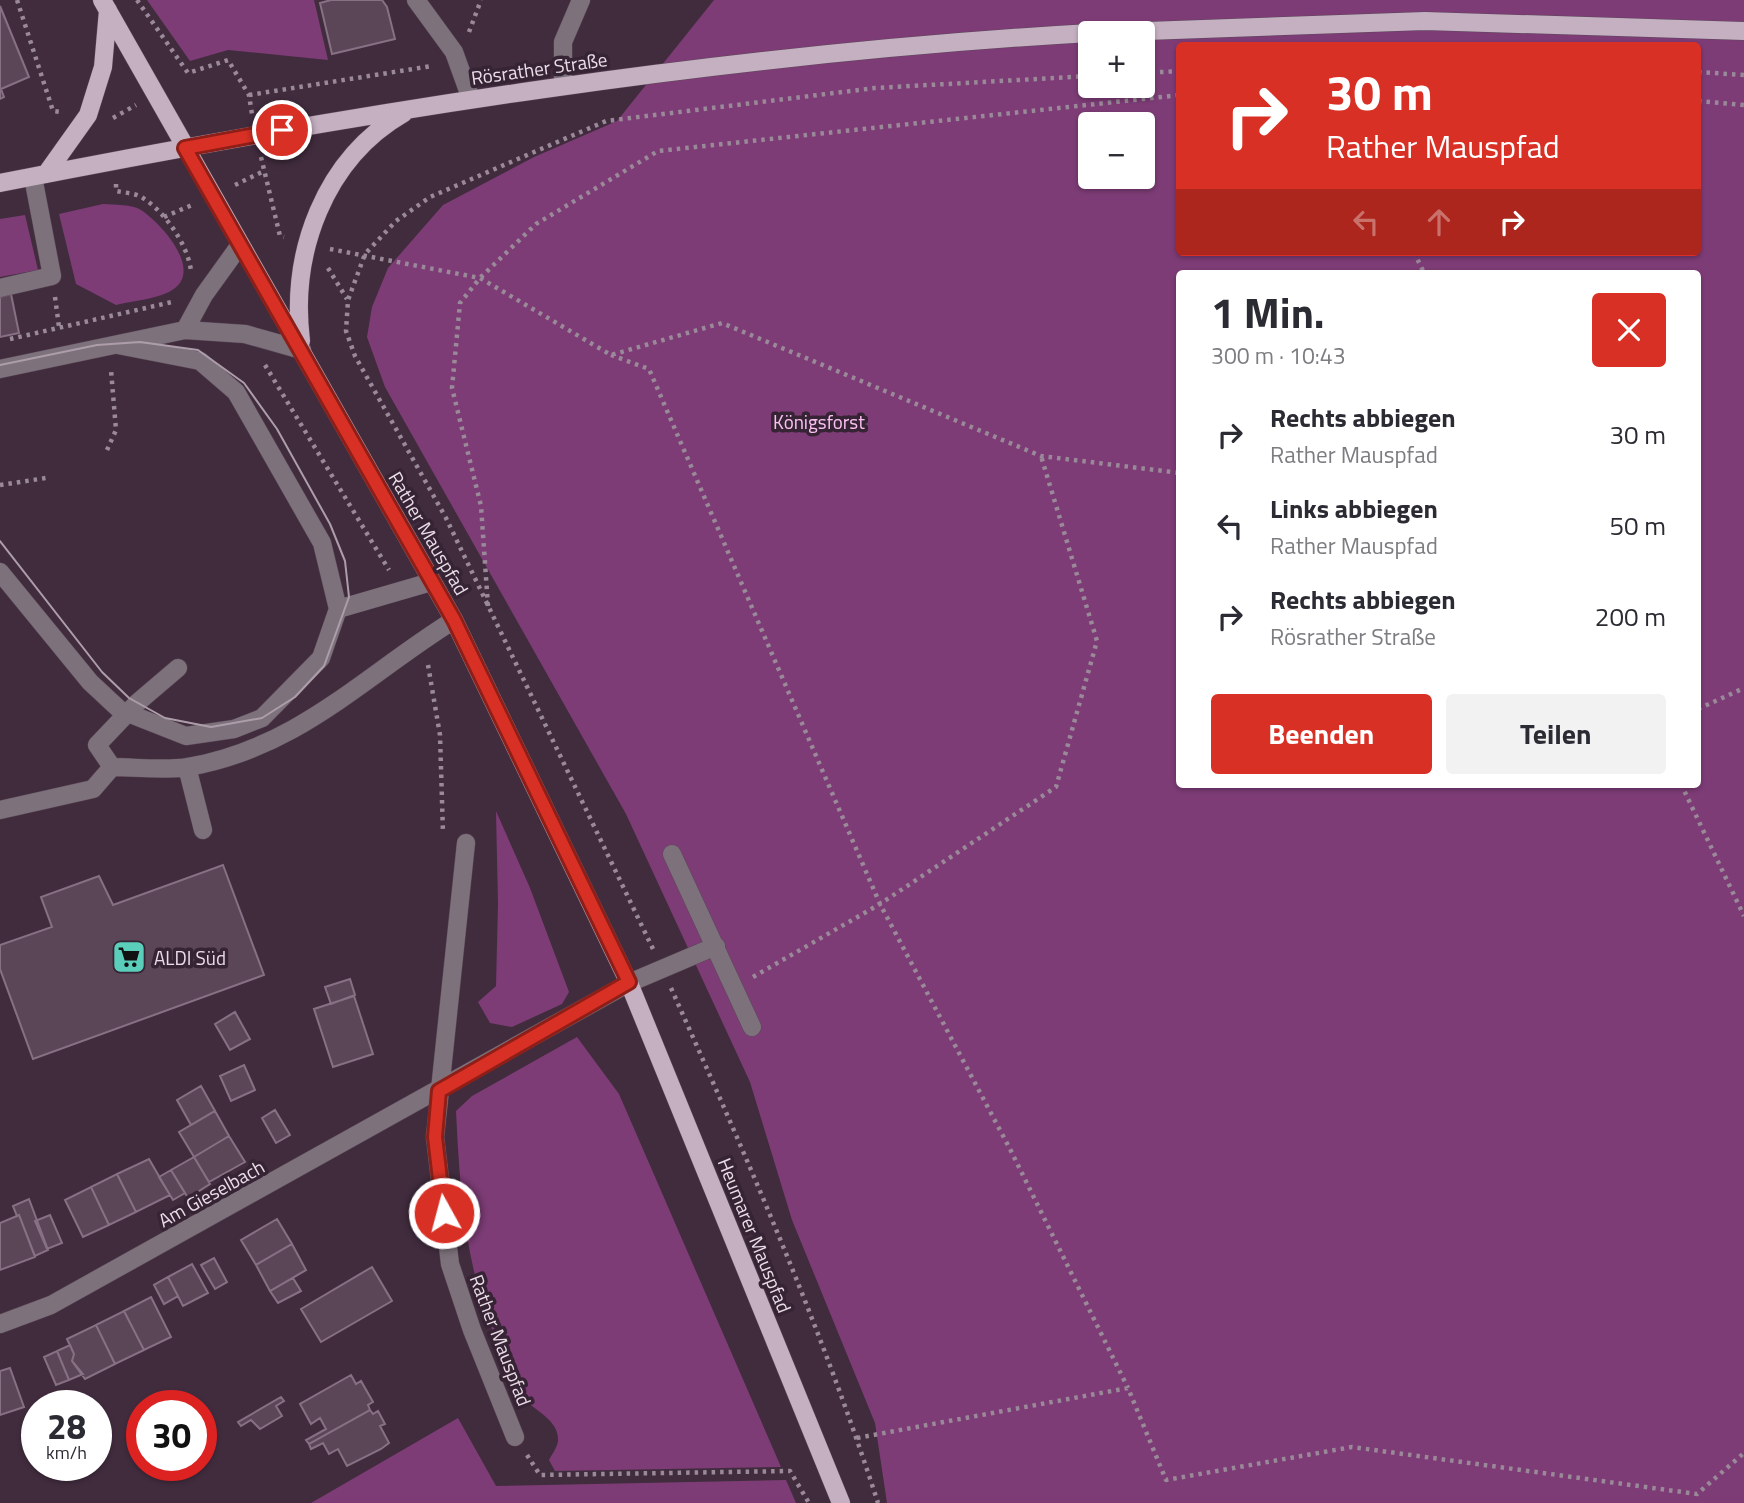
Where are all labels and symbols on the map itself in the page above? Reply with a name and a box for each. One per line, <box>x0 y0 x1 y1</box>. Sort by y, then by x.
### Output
street label: Rösrather Straße <box>469 44 609 92</box>
pin <box>252 100 312 160</box>
park label: Königsforst <box>773 407 865 436</box>
street label: Rather Mauspfad <box>382 466 476 600</box>
supermarket icon: ALDI Süd <box>110 938 148 976</box>
place label: ALDI Süd <box>154 943 226 972</box>
street label: Am Gieselbach <box>153 1152 269 1234</box>
street label: Heumarer Mauspfad <box>711 1153 799 1317</box>
position arrow <box>407 1176 481 1250</box>
street label: Rather Mauspfad <box>463 1270 539 1410</box>
speed limit sign: 30 <box>126 1390 217 1481</box>

